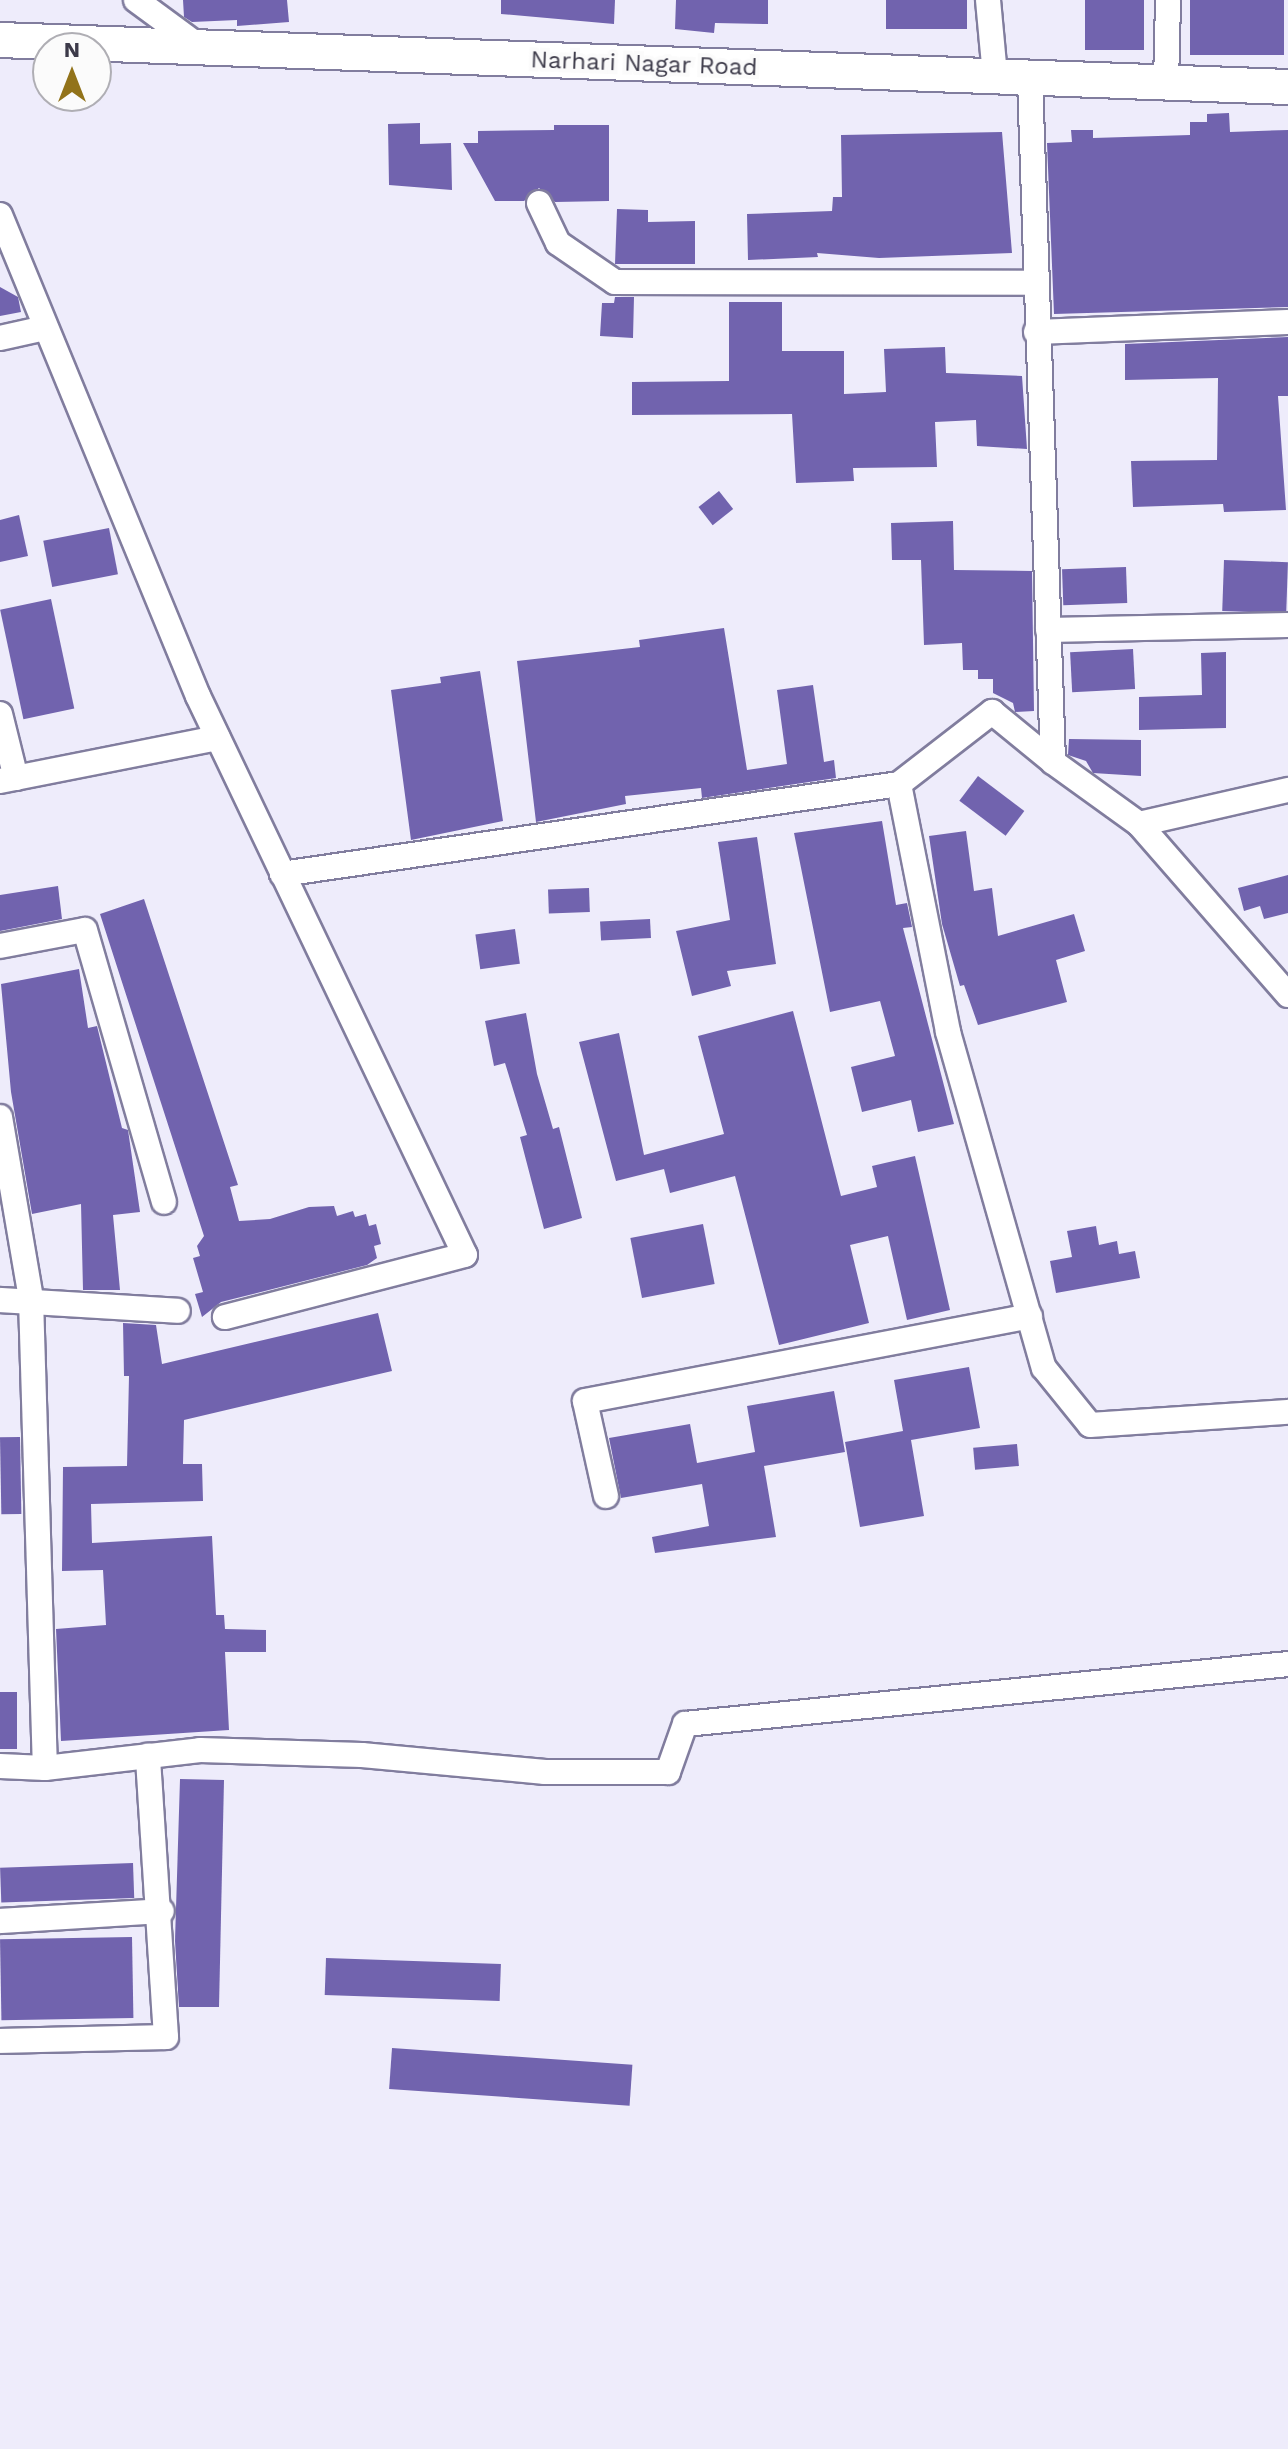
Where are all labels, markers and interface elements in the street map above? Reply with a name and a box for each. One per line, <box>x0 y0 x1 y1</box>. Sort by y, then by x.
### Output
north arrow <box>32 32 112 112</box>
text: N <box>64 37 80 62</box>
street label: Narhari Nagar Road <box>530 46 758 82</box>

